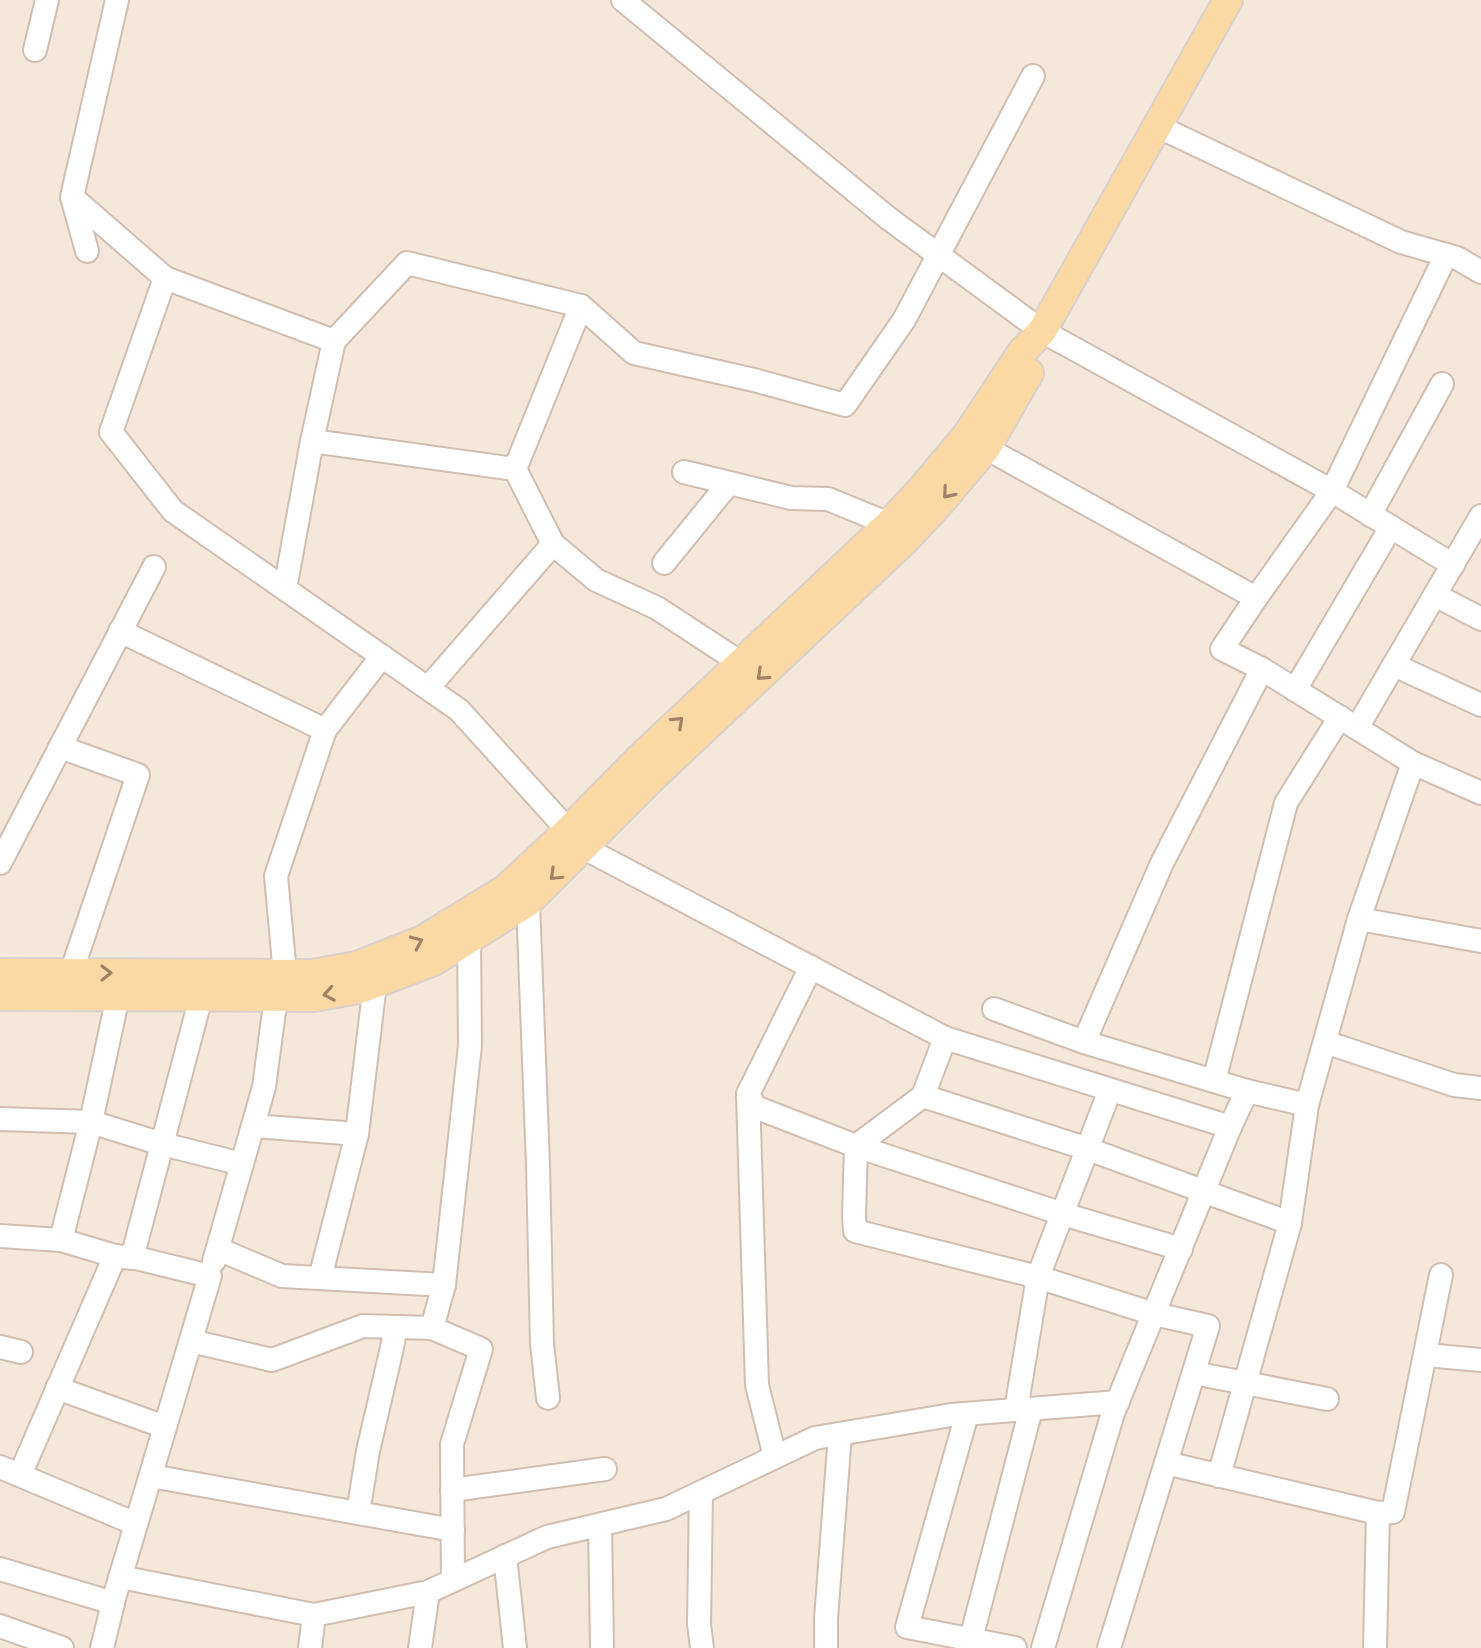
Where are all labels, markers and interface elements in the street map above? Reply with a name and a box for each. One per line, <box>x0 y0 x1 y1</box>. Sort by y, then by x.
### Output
one-way arrow <box>943 484 958 498</box>
one-way arrow <box>757 665 771 680</box>
one-way arrow <box>669 717 683 731</box>
one-way arrow <box>550 866 564 881</box>
one-way arrow <box>408 936 423 952</box>
one-way arrow <box>100 964 113 982</box>
one-way arrow <box>322 985 336 1002</box>

